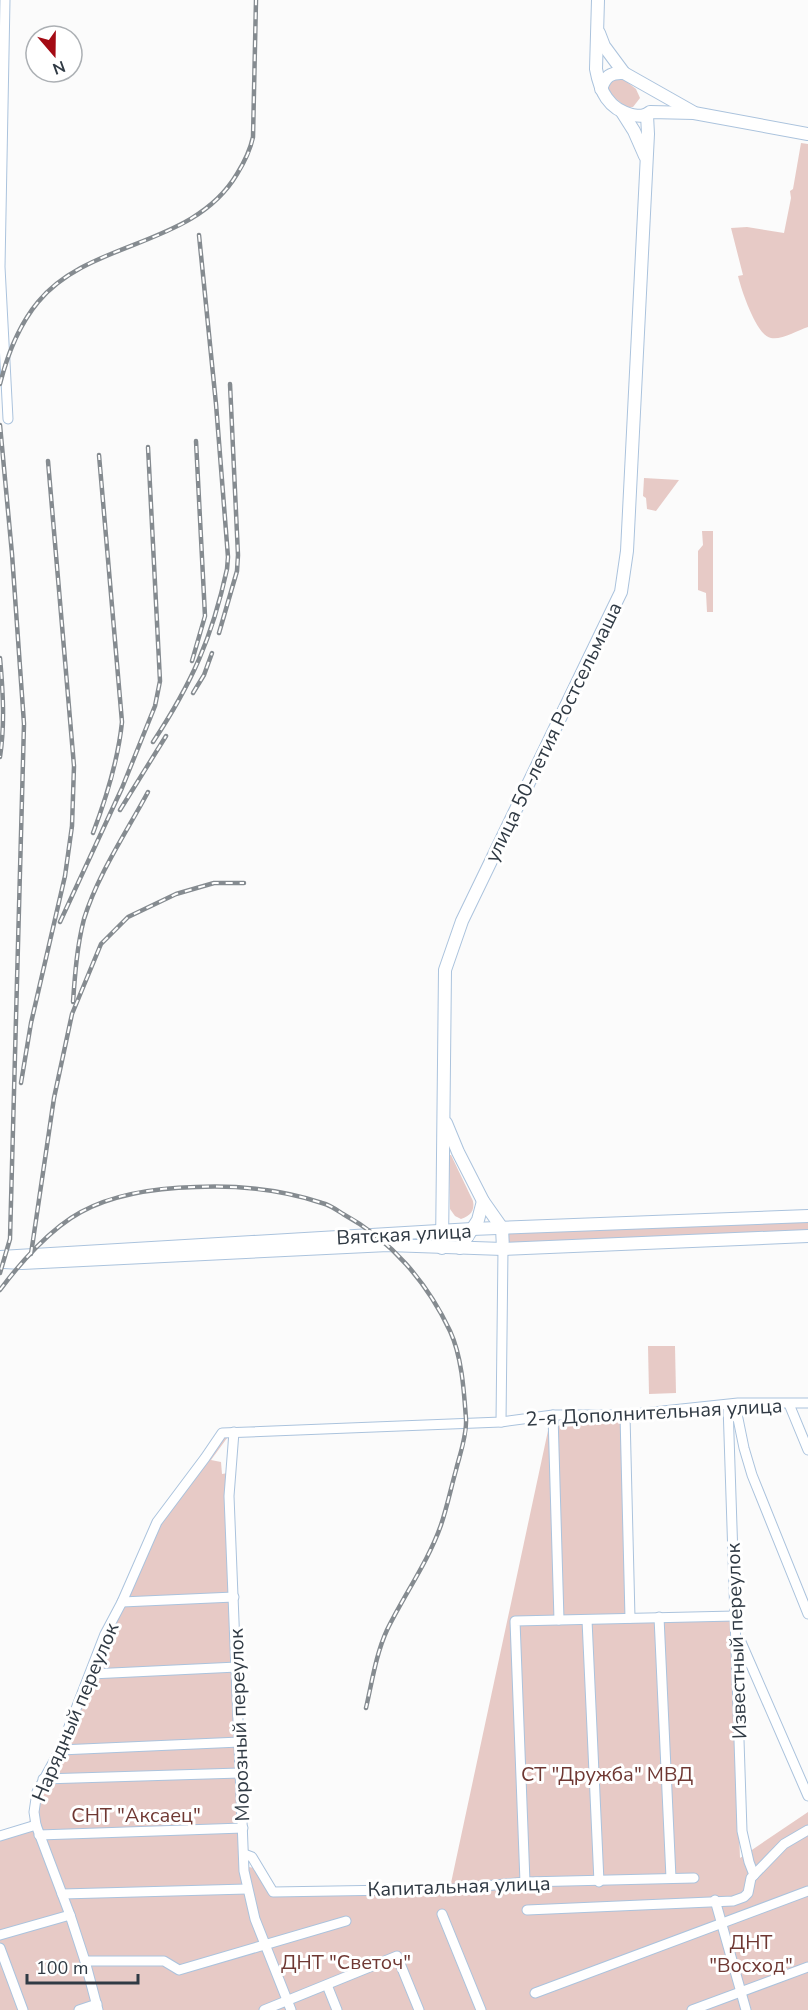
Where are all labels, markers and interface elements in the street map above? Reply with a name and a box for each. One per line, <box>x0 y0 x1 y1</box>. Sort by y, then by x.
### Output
north arrow <box>24 24 84 84</box>
text: N <box>49 55 68 80</box>
street label: улица 50-летия Ростсельмаша <box>478 597 628 867</box>
street label: Вятская улица <box>336 1217 472 1252</box>
street label: 2-я Дополнительная улица <box>525 1392 783 1433</box>
street label: Известный переулок <box>720 1542 753 1740</box>
street label: Нарядный переулок <box>26 1618 126 1806</box>
street label: Морозный переулок <box>223 1628 256 1822</box>
park label: СТ "Дружба" МВД <box>521 1761 693 1788</box>
park label: СНТ "Аксаец" <box>71 1802 201 1829</box>
street label: Капитальная улица <box>367 1870 551 1903</box>
park label: ДНТ "Восход" <box>709 1929 793 1979</box>
scale bar <box>27 1947 138 1985</box>
park label: ДНТ "Светоч" <box>281 1949 411 1976</box>
text: 100 m <box>36 1956 88 1980</box>

